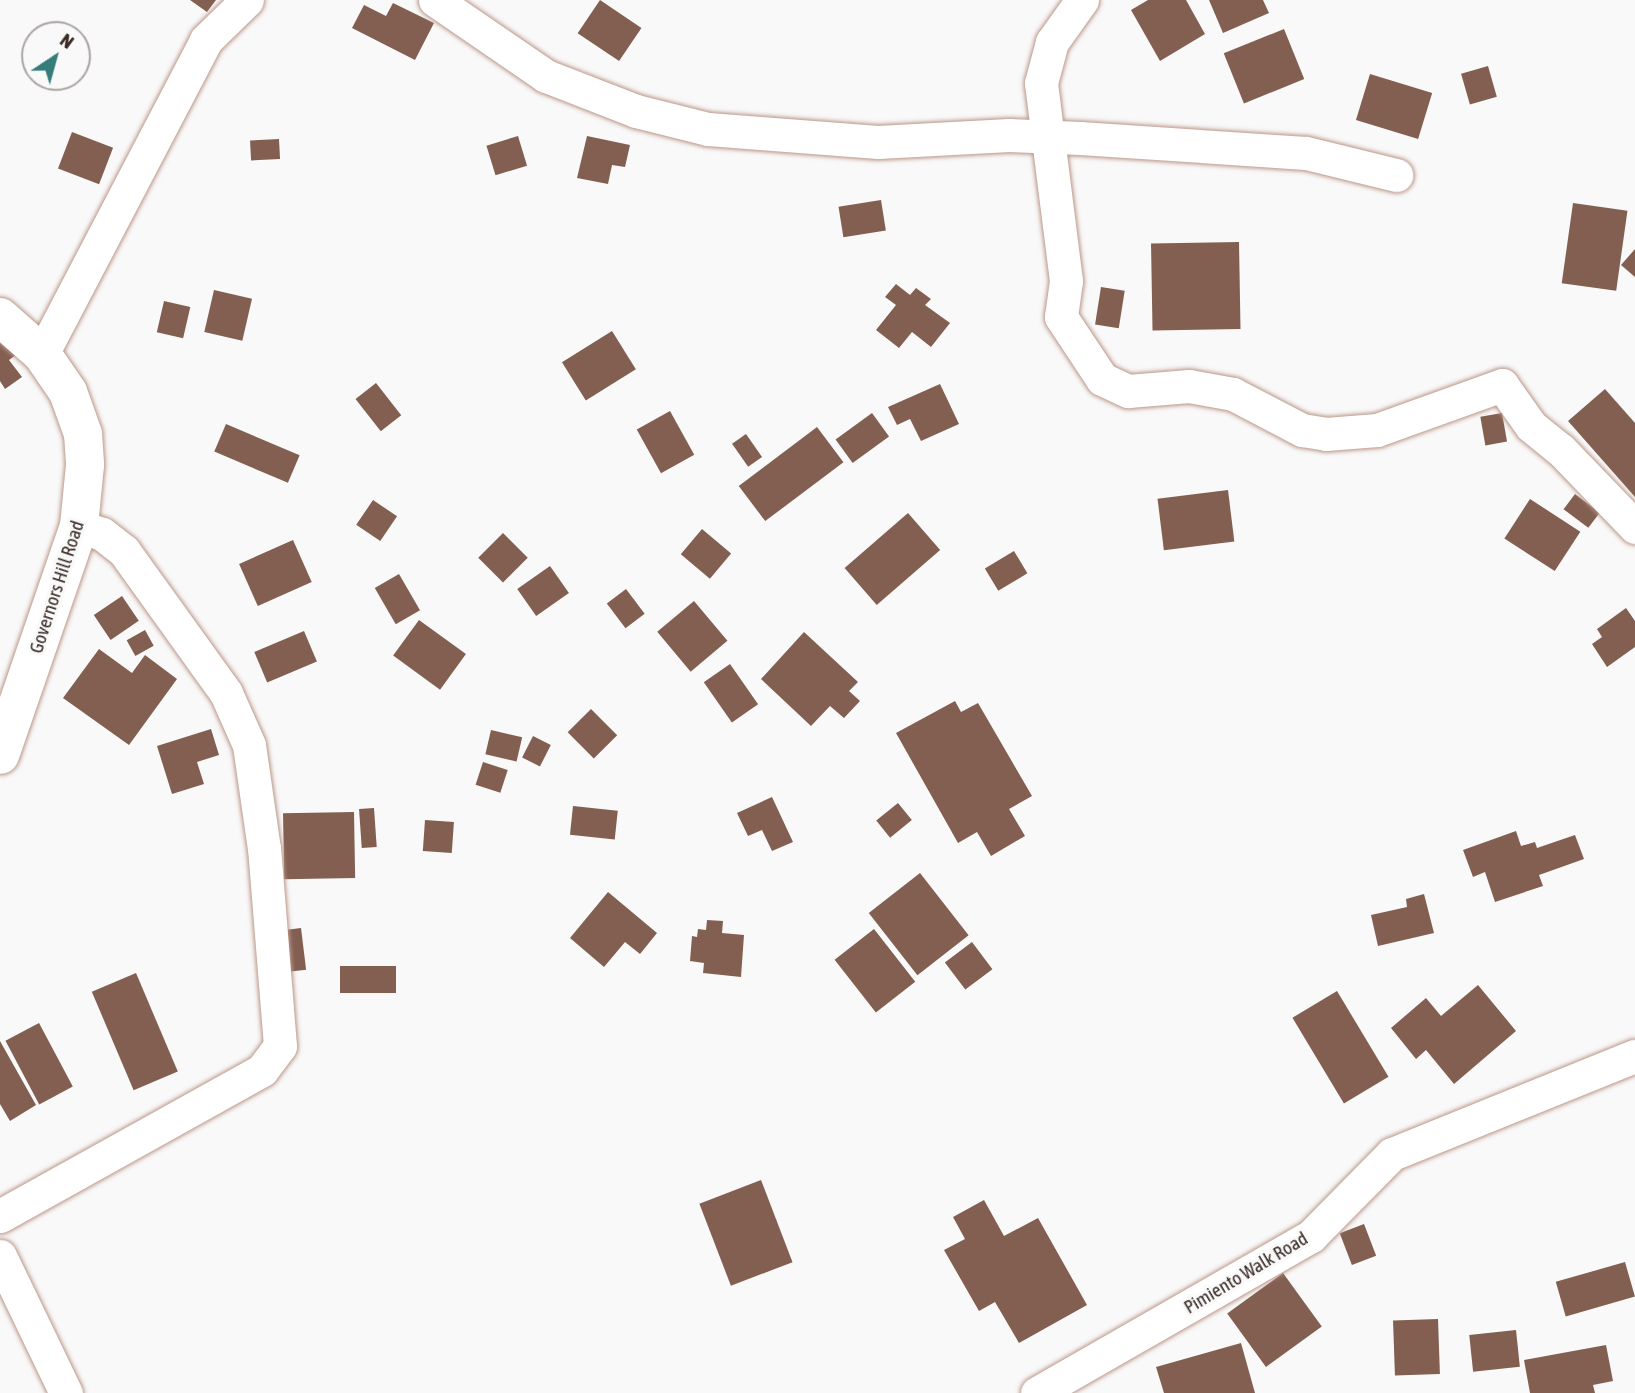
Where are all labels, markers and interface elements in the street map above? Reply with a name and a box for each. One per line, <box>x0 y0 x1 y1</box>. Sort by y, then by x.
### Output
north arrow <box>21 21 91 91</box>
text: N <box>56 28 78 53</box>
street label: Governors Hill Road <box>25 518 89 656</box>
street label: Pimiento Walk Road <box>1180 1227 1312 1319</box>

